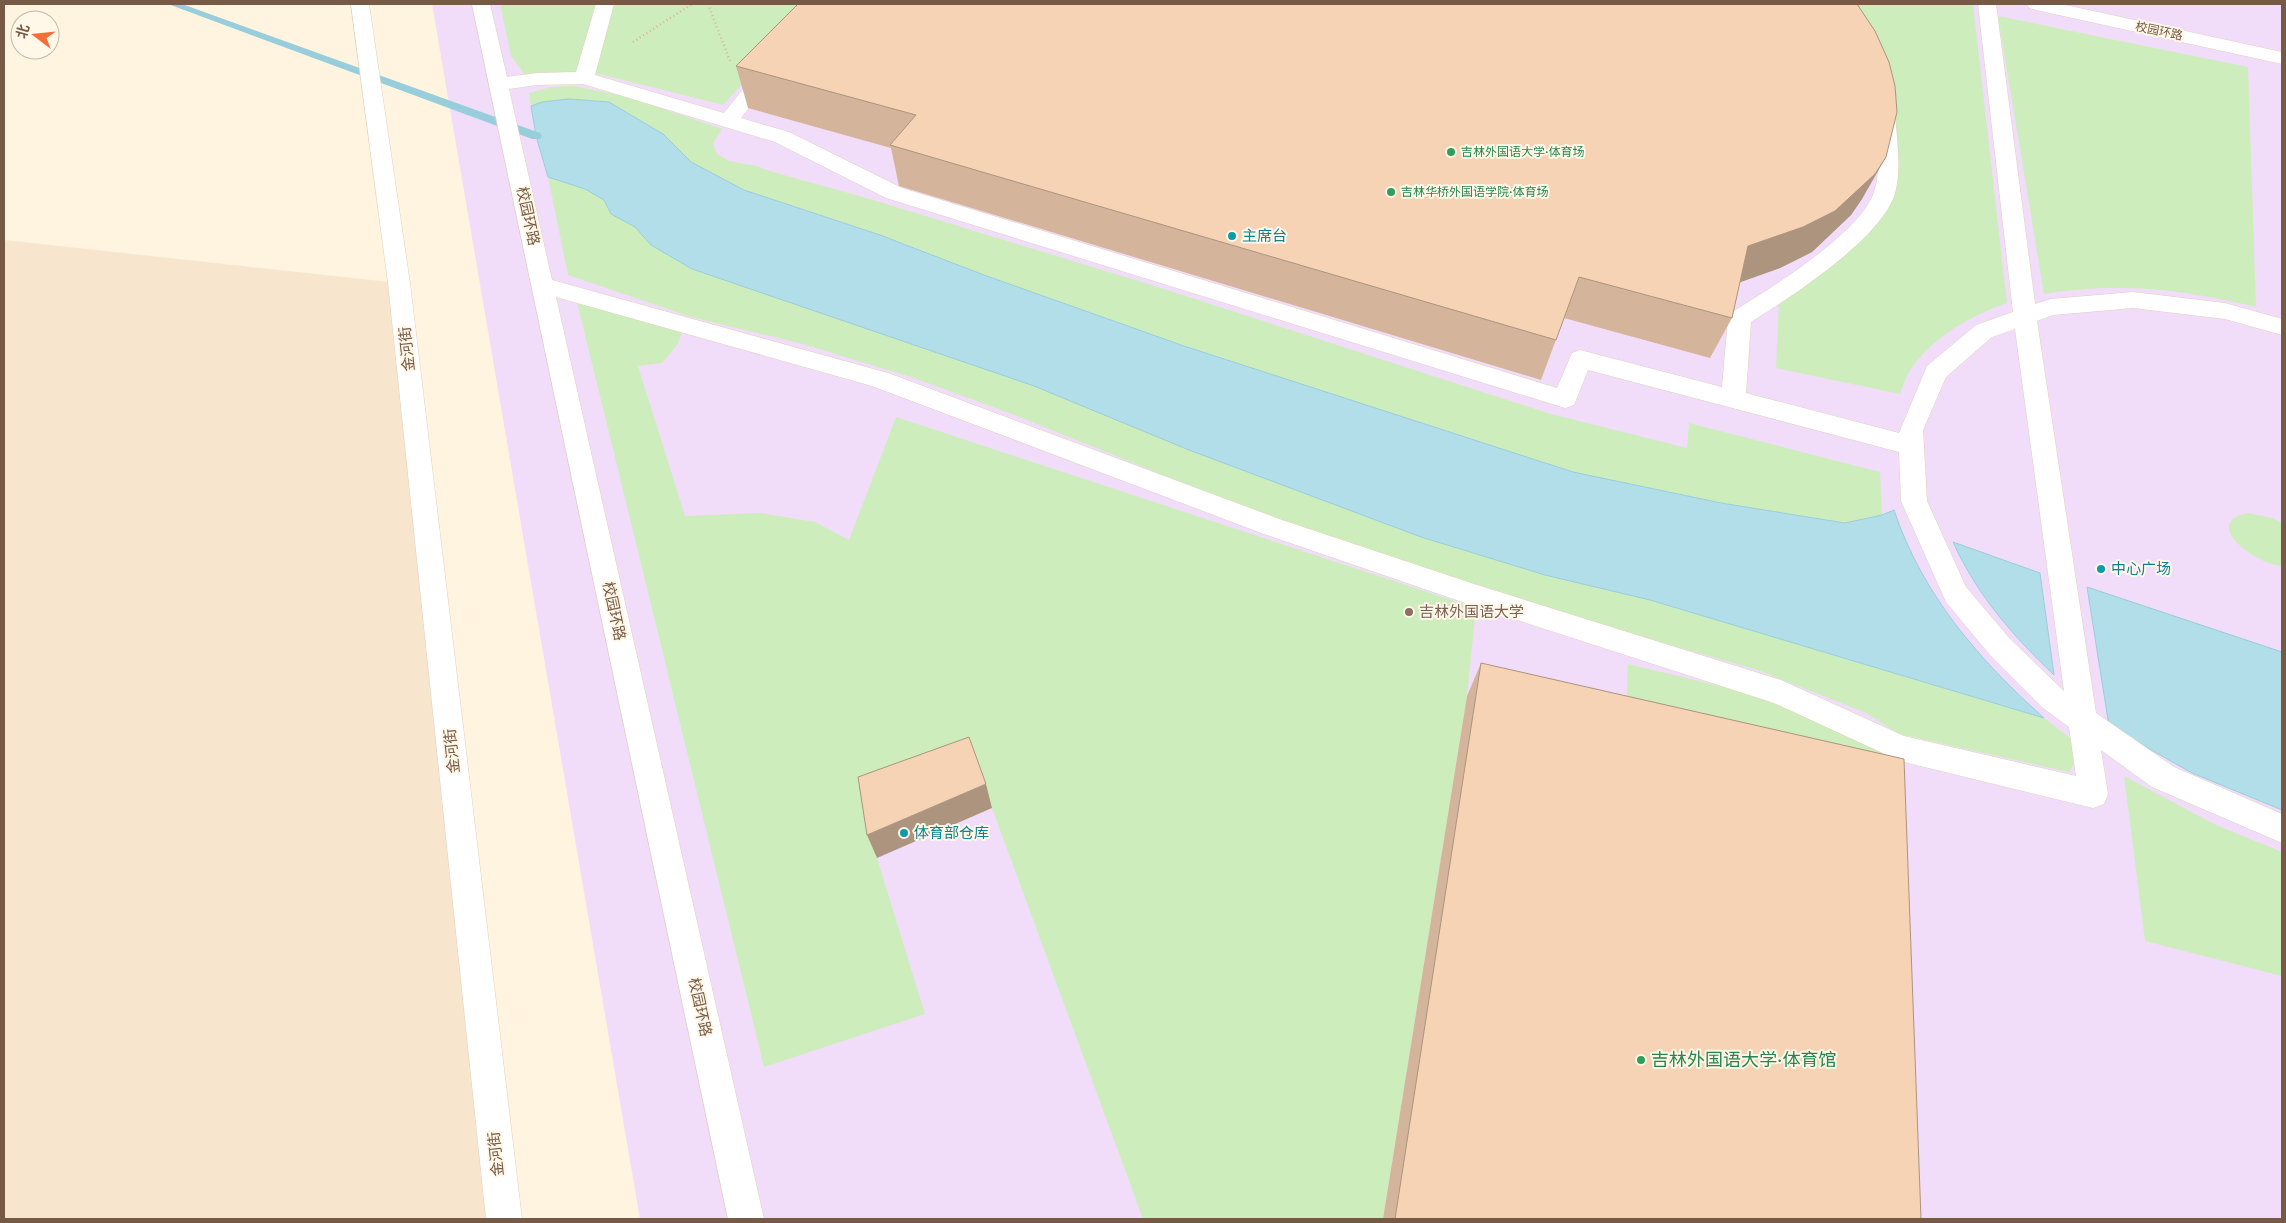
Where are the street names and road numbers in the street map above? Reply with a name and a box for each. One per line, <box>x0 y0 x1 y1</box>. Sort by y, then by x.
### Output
street label: 校园环路 <box>2134 18 2184 43</box>
street label: 校园环路 <box>514 185 544 247</box>
street label: 金河街 <box>395 326 417 372</box>
street label: 校园环路 <box>600 580 630 642</box>
street label: 金河街 <box>440 728 462 774</box>
street label: 校园环路 <box>686 976 716 1038</box>
street label: 金河街 <box>484 1131 506 1177</box>

